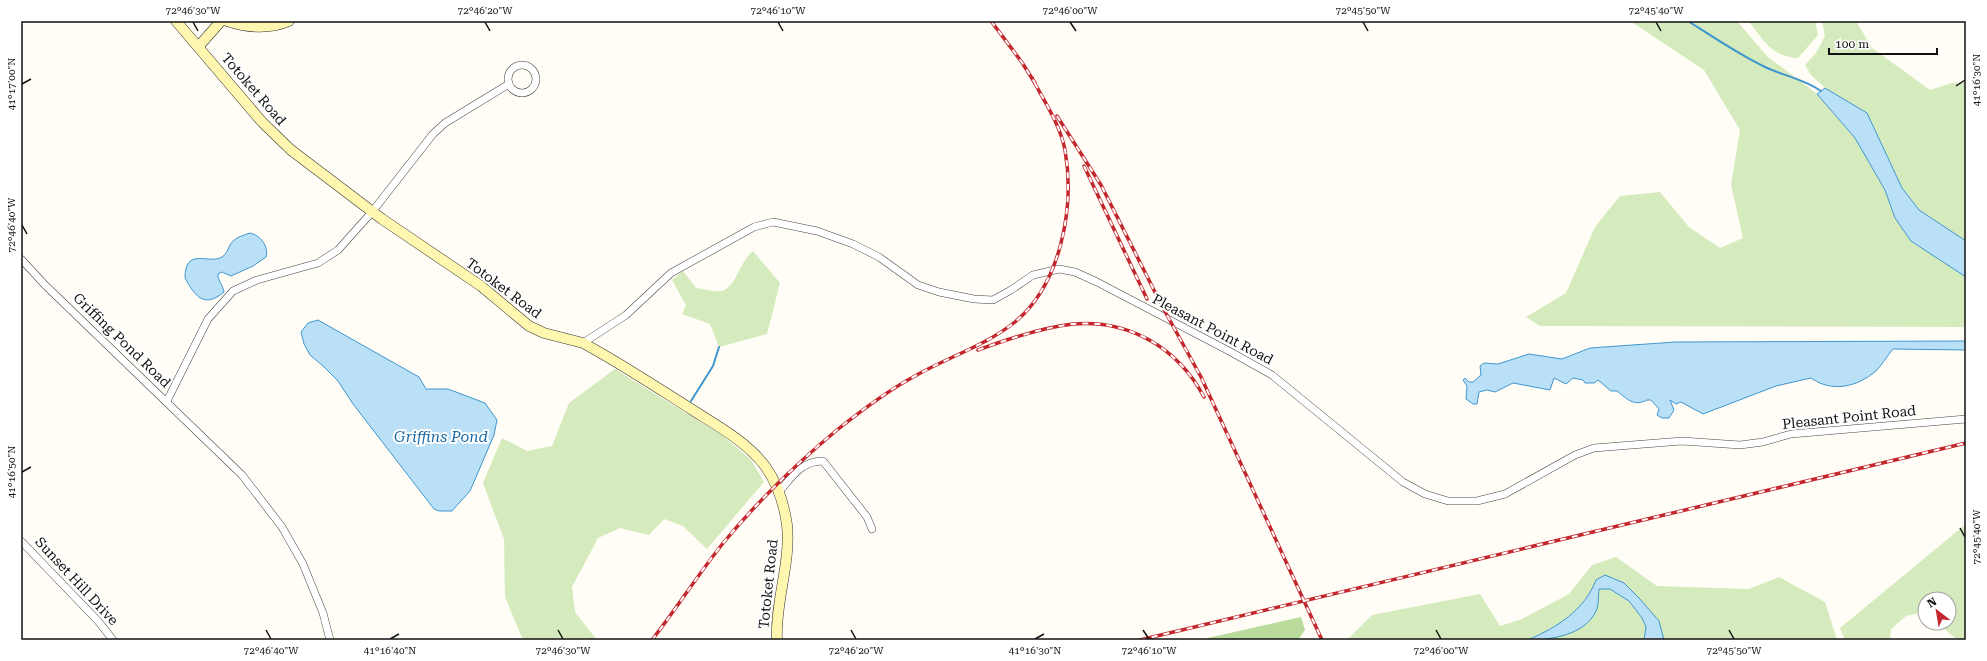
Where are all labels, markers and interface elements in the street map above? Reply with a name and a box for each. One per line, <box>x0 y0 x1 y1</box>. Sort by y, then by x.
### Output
text: 72°46'30"W <box>166 5 221 16</box>
text: 72°46'20"W <box>458 5 513 16</box>
text: 72°46'10"W <box>751 5 806 16</box>
text: 72°46'00"W <box>1043 5 1098 16</box>
text: 72°45'50"W <box>1336 5 1391 16</box>
text: 72°45'40"W <box>1629 5 1684 16</box>
scale bar <box>1829 30 1937 56</box>
text: 100 m <box>1835 37 1869 51</box>
street label: Totoket Road <box>218 50 290 128</box>
text: 41°16'30"N <box>1971 54 1982 106</box>
text: 41°17'00"N <box>6 58 17 110</box>
text: 72°46'40"W <box>6 197 17 252</box>
street label: Totoket Road <box>463 255 545 321</box>
street label: Griffing Pond Road <box>70 289 174 391</box>
street label: Pleasant Point Road <box>1150 290 1276 368</box>
street label: Pleasant Point Road <box>1781 402 1917 432</box>
water label: Griffins Pond <box>394 428 488 446</box>
text: 41°16'50"N <box>6 446 17 498</box>
text: 72°45'40"W <box>1971 509 1982 564</box>
street label: Sunset Hill Drive <box>32 534 122 629</box>
street label: Totoket Road <box>755 538 781 630</box>
north arrow <box>1917 591 1957 631</box>
text: N <box>1925 595 1940 611</box>
text: 72°46'40"W <box>244 645 299 656</box>
text: 41°16'40"N <box>364 645 416 656</box>
text: 72°46'30"W <box>536 645 591 656</box>
text: 72°46'20"W <box>829 645 884 656</box>
text: 41°16'30"N <box>1009 645 1061 656</box>
text: 72°46'10"W <box>1122 645 1177 656</box>
text: 72°46'00"W <box>1414 645 1469 656</box>
text: 72°45'50"W <box>1707 645 1762 656</box>

